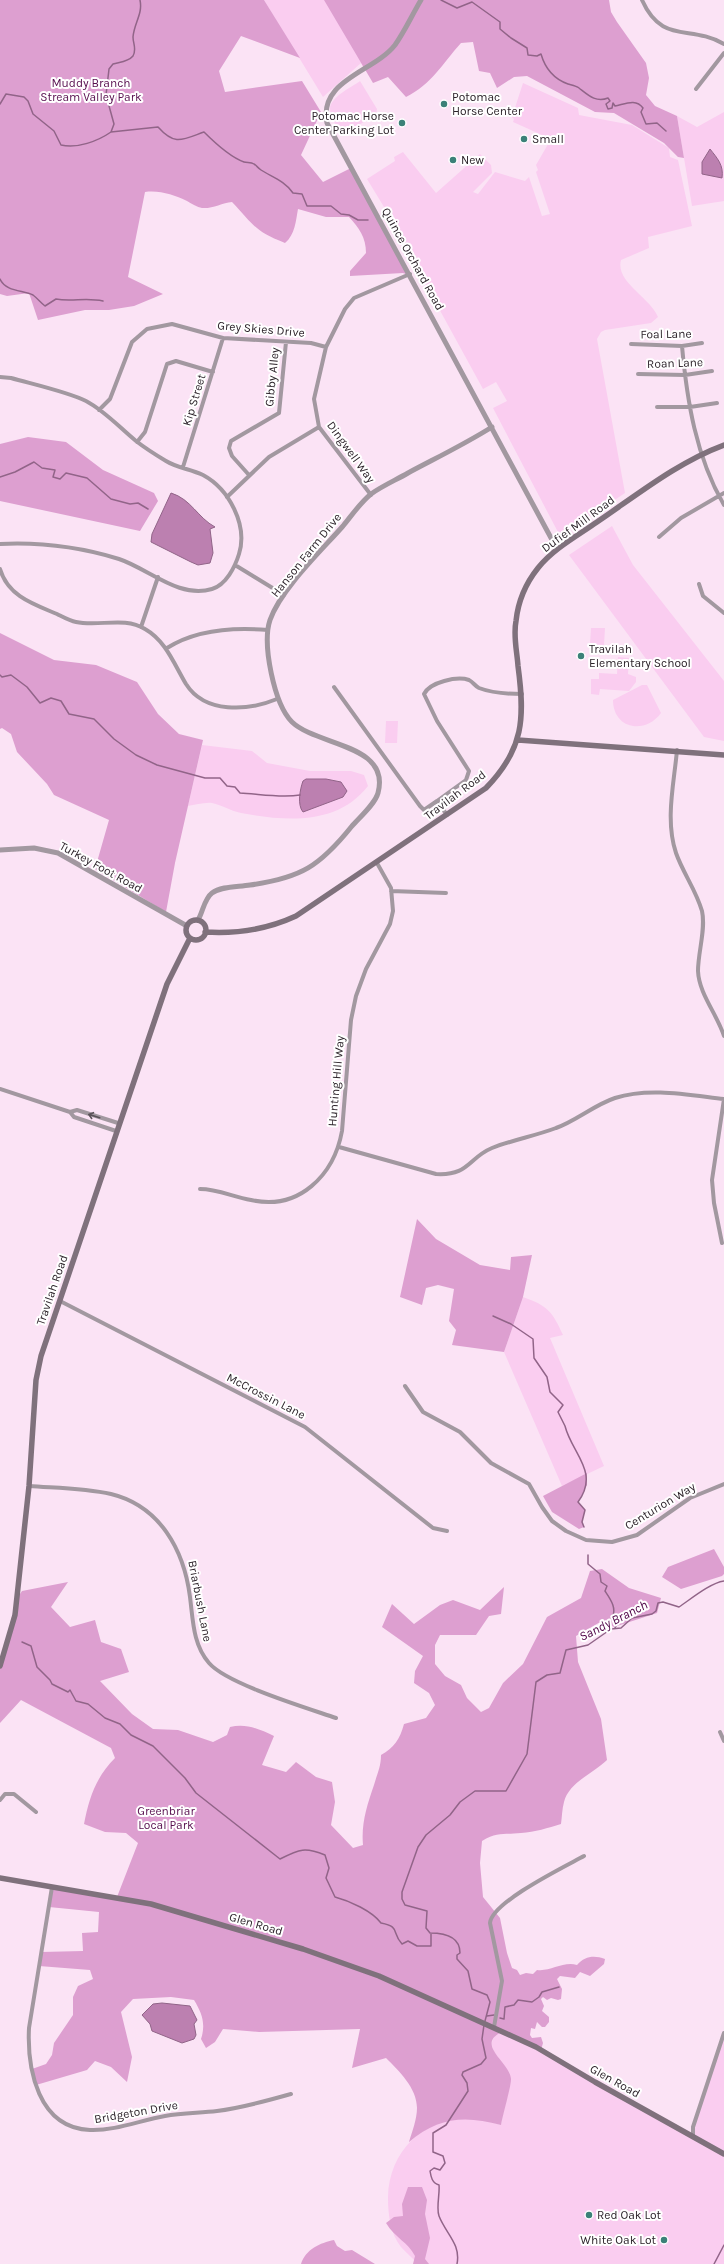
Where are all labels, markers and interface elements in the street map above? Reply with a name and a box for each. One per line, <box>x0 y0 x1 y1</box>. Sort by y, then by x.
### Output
park label: Muddy Branch Stream Valley Park <box>40 76 142 104</box>
place label: Potomac Horse Center <box>452 90 523 118</box>
marker: Potomac Horse Center <box>439 99 449 109</box>
place label: Potomac Horse Center Parking Lot <box>294 109 394 137</box>
marker: Potomac Horse Center Parking Lot <box>397 118 407 128</box>
place label: Small <box>532 132 564 146</box>
marker: Small <box>519 134 529 144</box>
place label: New <box>461 153 484 167</box>
marker: New <box>448 155 458 165</box>
street label: Quince Orchard Road <box>379 205 447 313</box>
street label: Grey Skies Drive <box>217 318 305 340</box>
street label: Foal Lane <box>640 327 692 341</box>
street label: Gibby Alley <box>262 346 282 407</box>
street label: Roan Lane <box>647 355 703 371</box>
street label: Kip Street <box>179 372 209 428</box>
street label: Dingwell Way <box>324 419 378 486</box>
street label: Dufief Mill Road <box>539 493 617 555</box>
street label: Hanson Farm Drive <box>268 510 344 600</box>
place label: Travilah Elementary School <box>589 642 691 670</box>
marker: Travilah Elementary School <box>576 651 586 661</box>
street label: Travilah Road <box>421 767 489 823</box>
street label: Turkey Foot Road <box>57 839 145 895</box>
street label: Hunting Hill Way <box>325 1035 347 1127</box>
one-way arrow <box>88 1112 101 1119</box>
street label: Travilah Road <box>33 1253 71 1327</box>
street label: McCrossin Lane <box>224 1370 308 1422</box>
street label: Centurion Way <box>622 1479 698 1533</box>
street label: Briarbush Lane <box>185 1559 215 1643</box>
water label: Sandy Branch <box>577 1597 650 1644</box>
park label: Greenbriar Local Park <box>137 1804 195 1832</box>
street label: Glen Road <box>228 1910 284 1938</box>
street label: Glen Road <box>588 2062 642 2100</box>
street label: Bridgeton Drive <box>93 2098 179 2126</box>
place label: Red Oak Lot <box>597 2208 662 2222</box>
marker: Red Oak Lot <box>584 2210 594 2220</box>
place label: White Oak Lot <box>580 2233 656 2247</box>
marker: White Oak Lot <box>659 2235 669 2245</box>

